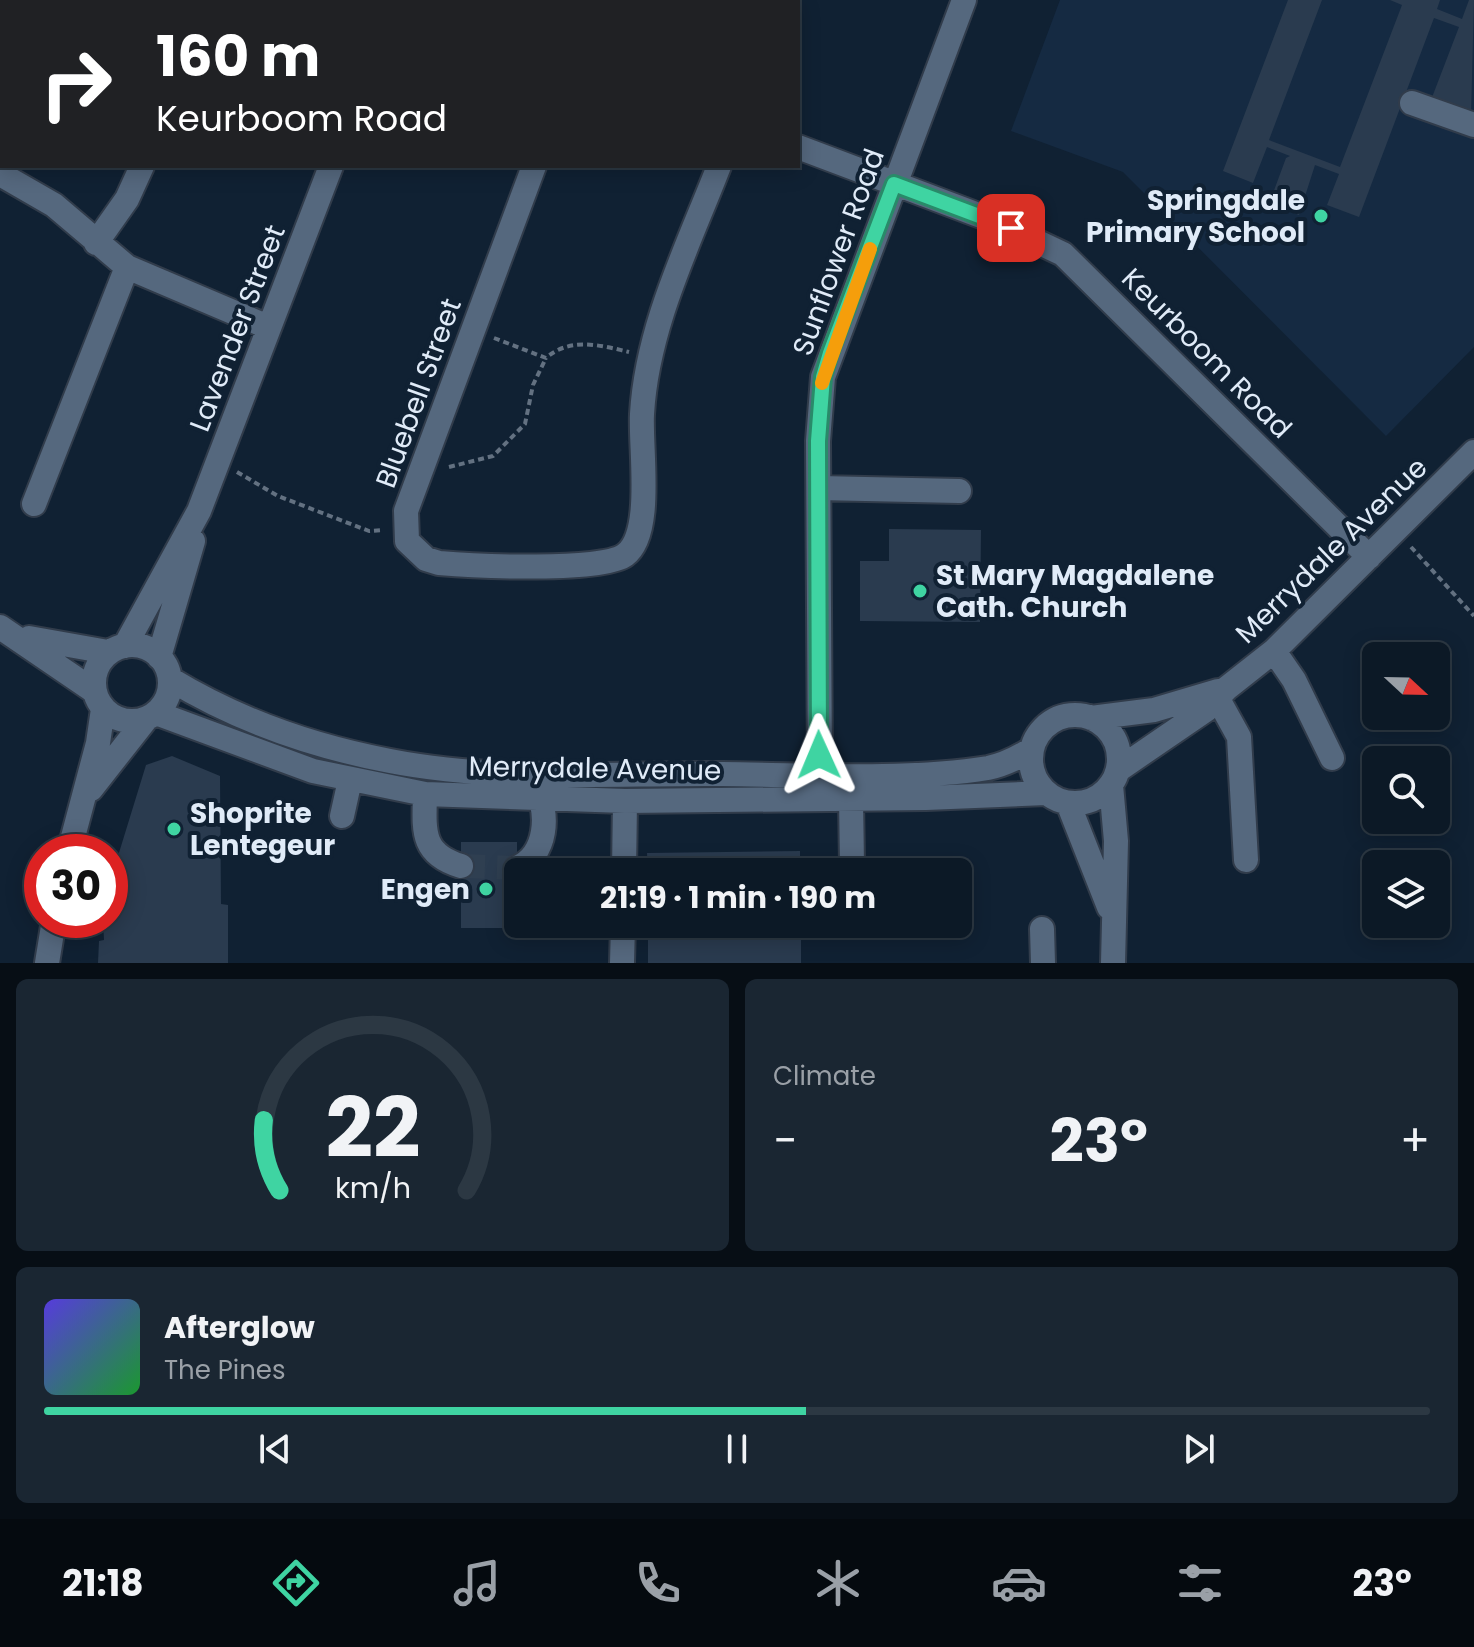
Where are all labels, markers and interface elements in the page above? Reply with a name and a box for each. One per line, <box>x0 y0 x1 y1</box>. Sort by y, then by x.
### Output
text: 160 m <box>156 17 320 96</box>
icon: right <box>24 32 128 136</box>
text: Keurboom Road <box>156 93 447 144</box>
street label: Sunflower Road <box>783 143 894 361</box>
place label: Springdale Primary School <box>1086 181 1305 252</box>
pin <box>977 194 1045 262</box>
icon: arrive <box>989 206 1033 250</box>
marker: Springdale Primary School <box>1312 207 1330 225</box>
street label: Lavender Street <box>180 219 295 437</box>
street label: Keurboom Road <box>1113 260 1300 447</box>
street label: Bluebell Street <box>366 293 471 493</box>
street label: Merrydale Avenue <box>1227 449 1436 652</box>
place label: St Mary Magdalene Cath. Church <box>936 556 1214 627</box>
marker: St Mary Magdalene Cath. Church <box>911 582 929 600</box>
north arrow <box>1362 642 1450 730</box>
map controls <box>1362 642 1450 938</box>
position arrow <box>777 713 861 797</box>
button: search <box>1362 746 1450 834</box>
street label: Merrydale Avenue <box>468 747 722 790</box>
place label: Shoprite Lentegeur <box>190 794 335 865</box>
marker: Shoprite Lentegeur <box>165 820 183 838</box>
speed limit sign: 30 <box>24 834 128 938</box>
button: layers <box>1362 850 1450 938</box>
place label: Engen <box>381 870 470 909</box>
text: 21:19 · 1 min · 190 m <box>600 876 876 919</box>
marker: Engen <box>477 880 495 898</box>
text: Climate <box>773 1058 876 1094</box>
text: 22 <box>325 1070 420 1186</box>
text: 23° <box>1049 1099 1148 1183</box>
text: − <box>773 1110 797 1171</box>
text: + <box>1400 1110 1430 1171</box>
text: km/h <box>334 1168 411 1208</box>
text: Afterglow <box>164 1306 315 1349</box>
text: The Pines <box>164 1352 286 1388</box>
icon: previous <box>253 1427 297 1471</box>
icon: pause <box>715 1427 759 1471</box>
icon: next <box>1177 1427 1221 1471</box>
icon: directions <box>268 1555 324 1611</box>
icon: music <box>449 1555 505 1611</box>
icon: phone <box>630 1555 686 1611</box>
icon: climate <box>810 1555 866 1611</box>
icon: car <box>991 1555 1047 1611</box>
icon: filters <box>1172 1555 1228 1611</box>
text: 21:18 <box>62 1558 144 1609</box>
text: 23° <box>1353 1558 1412 1609</box>

